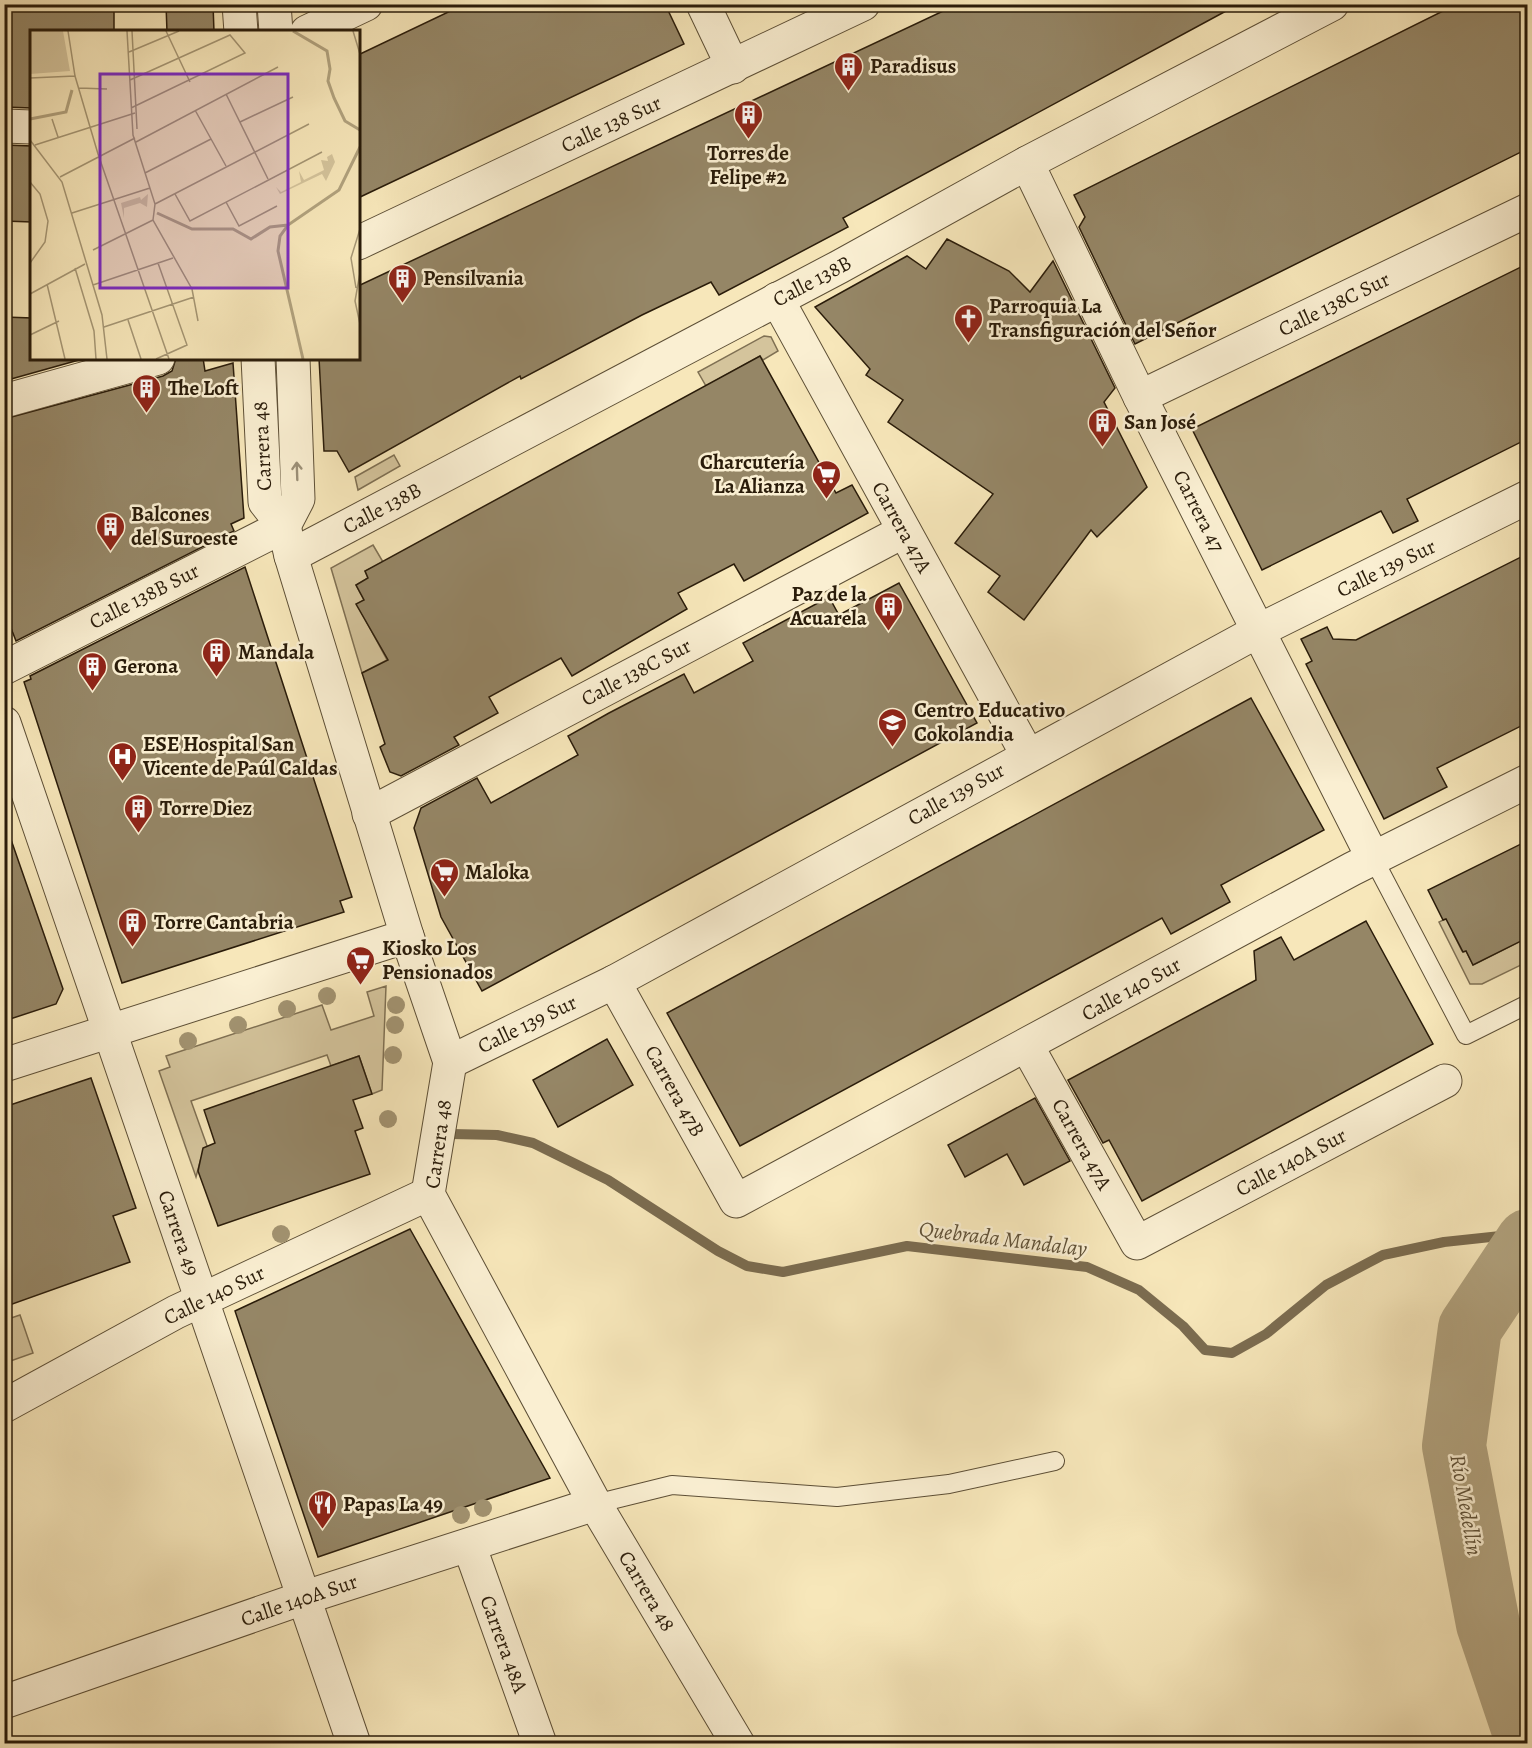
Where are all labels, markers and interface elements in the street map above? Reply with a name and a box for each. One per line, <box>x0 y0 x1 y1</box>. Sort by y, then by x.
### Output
inset map <box>30 30 360 360</box>
building icon: Paradisus <box>833 50 865 92</box>
place label: Paradisus <box>870 52 956 80</box>
street label: Calle 138 Sur <box>556 89 666 159</box>
building icon: Torres de Felipe #2 <box>732 98 764 140</box>
place label: Torres de Felipe #2 <box>707 139 789 191</box>
street label: Calle 138B <box>768 249 856 313</box>
building icon: Pensilvania <box>386 262 418 304</box>
place label: Pensilvania <box>423 264 525 292</box>
street label: Calle 138C Sur <box>1274 265 1394 343</box>
place label: Parroquia La Transfiguración del Señor <box>989 292 1217 344</box>
church icon: Parroquia La Transfiguración del Señor <box>952 302 984 344</box>
building icon: The Loft <box>131 372 163 414</box>
place label: The Loft <box>168 374 239 402</box>
street label: Carrera 48 <box>246 400 278 492</box>
building icon: San José <box>1087 406 1119 448</box>
place label: San José <box>1124 408 1196 436</box>
place label: Charcutería La Alianza <box>700 448 806 500</box>
supermarket icon: Charcutería La Alianza <box>810 458 842 500</box>
one-way arrow <box>291 461 302 481</box>
street label: Carrera 47 <box>1166 465 1232 557</box>
street label: Calle 138B <box>338 476 426 540</box>
street label: Carrera 47A <box>865 476 939 578</box>
place label: Balcones del Suroeste <box>131 500 238 552</box>
building icon: Balcones del Suroeste <box>94 510 126 552</box>
street label: Calle 139 Sur <box>1332 532 1440 604</box>
street label: Calle 138B Sur <box>84 556 204 636</box>
place label: Paz de la Acuarela <box>789 580 868 632</box>
building icon: Paz de la Acuarela <box>872 590 904 632</box>
street label: Calle 138C Sur <box>576 631 696 713</box>
building icon: Mandala <box>201 636 233 678</box>
place label: Mandala <box>238 638 315 666</box>
building icon: Gerona <box>77 650 109 692</box>
place label: Gerona <box>114 652 179 680</box>
place label: Centro Educativo Cokolandia <box>914 696 1065 748</box>
school or university icon: Centro Educativo Cokolandia <box>877 706 909 748</box>
place label: ESE Hospital San Vicente de Paúl Caldas <box>142 730 337 782</box>
hospital icon: ESE Hospital San Vicente de Paúl Caldas <box>106 740 138 782</box>
street label: Calle 139 Sur <box>902 756 1010 832</box>
building icon: Torre Diez <box>123 792 155 834</box>
place label: Torre Diez <box>160 794 252 822</box>
supermarket icon: Maloka <box>428 856 460 898</box>
place label: Maloka <box>465 858 530 886</box>
building icon: Torre Cantabria <box>117 906 149 948</box>
place label: Torre Cantabria <box>154 908 295 936</box>
place label: Kiosko Los Pensionados <box>382 934 493 986</box>
supermarket icon: Kiosko Los Pensionados <box>345 944 377 986</box>
street label: Calle 140 Sur <box>1076 950 1186 1028</box>
street label: Calle 139 Sur <box>473 988 581 1060</box>
street label: Carrera 47B <box>638 1040 712 1142</box>
street label: Carrera 47A <box>1045 1093 1119 1195</box>
street label: Carrera 48 <box>418 1098 458 1190</box>
street label: Calle 140A Sur <box>1231 1121 1351 1203</box>
street label: Carrera 49 <box>151 1186 207 1280</box>
water label: Quebrada Mandalay <box>917 1214 1089 1264</box>
street label: Calle 140 Sur <box>159 1258 269 1332</box>
water label: Río Medellín <box>1442 1452 1490 1558</box>
restaurant icon: Papas La 49 <box>306 1488 338 1530</box>
place label: Papas La 49 <box>343 1490 443 1518</box>
street label: Carrera 48 <box>612 1545 682 1637</box>
street label: Calle 140A Sur <box>237 1567 361 1633</box>
street label: Carrera 48A <box>473 1591 535 1697</box>

